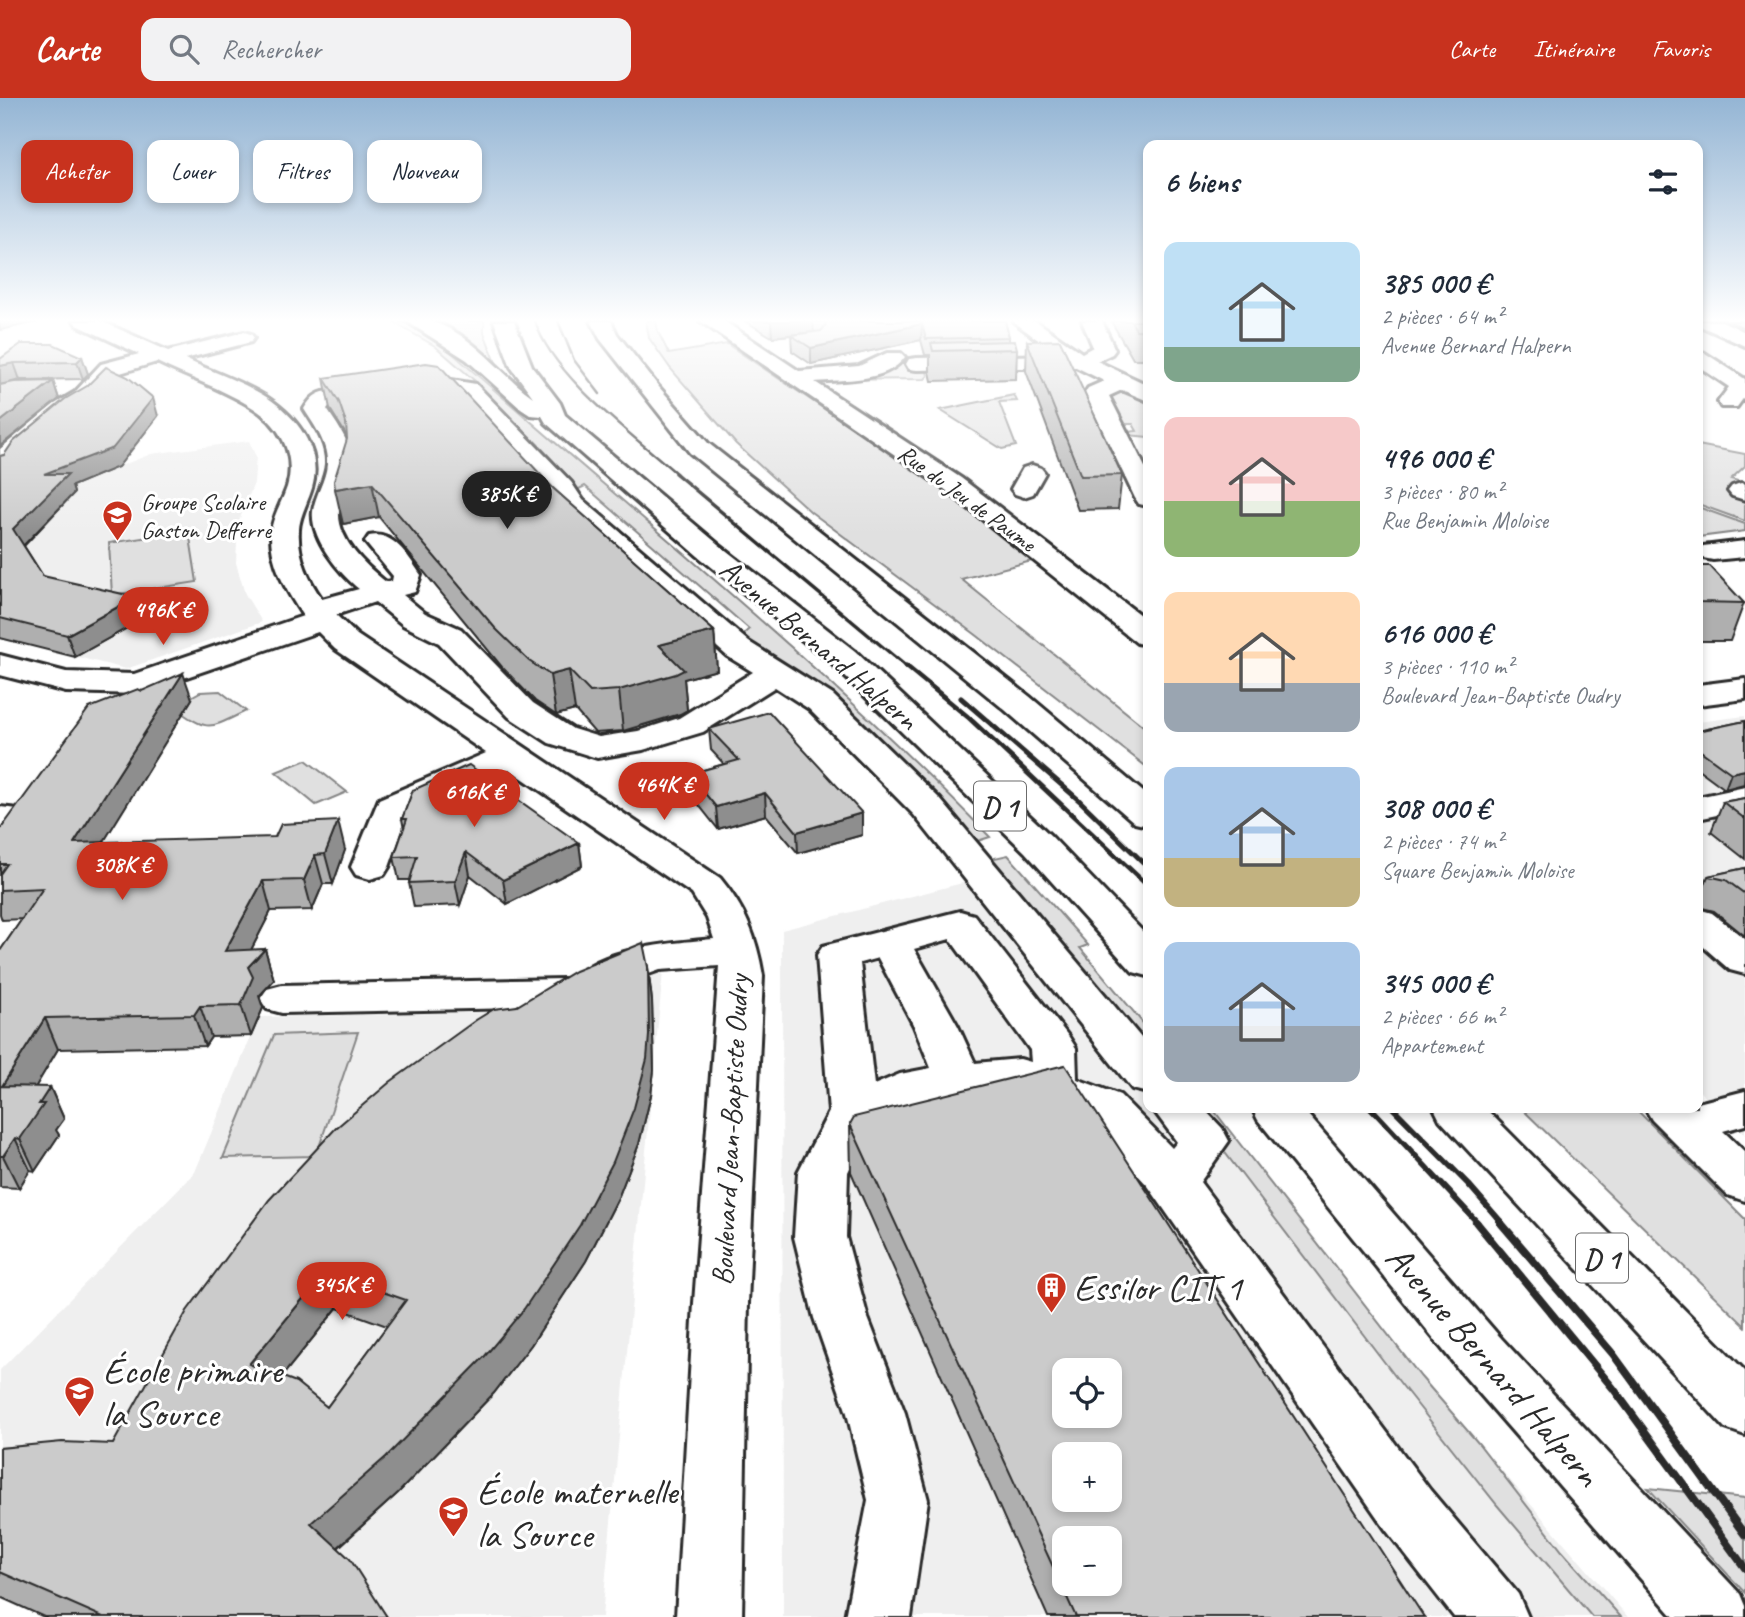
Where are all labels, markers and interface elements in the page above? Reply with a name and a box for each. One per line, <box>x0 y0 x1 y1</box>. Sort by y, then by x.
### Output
search box <box>141 18 631 81</box>
text: Carte <box>35 28 99 70</box>
icon: search <box>165 30 203 68</box>
text: Rechercher <box>221 33 321 66</box>
text: Carte <box>1449 34 1495 64</box>
text: Itinéraire <box>1533 34 1614 64</box>
text: Favoris <box>1652 34 1710 64</box>
chip: Acheter <box>21 140 133 203</box>
chip: Louer <box>147 140 239 203</box>
chip: Filtres <box>253 140 353 203</box>
chip: Nouveau <box>367 140 482 203</box>
text: 6 biens <box>1164 163 1239 201</box>
icon: filters <box>1644 163 1682 201</box>
text: 385 000 € <box>1381 264 1490 302</box>
icon: home <box>1220 270 1304 354</box>
text: 2 pièces · 64 m² <box>1381 302 1503 331</box>
text: Avenue Bernard Halpern <box>1381 331 1571 360</box>
street label: Rue du Jeu de Paume <box>892 438 1044 559</box>
text: 496 000 € <box>1381 439 1490 477</box>
icon: home <box>1220 445 1304 529</box>
pin: 385K € <box>450 472 564 531</box>
text: 3 pièces · 80 m² <box>1381 477 1503 506</box>
text: 385K € <box>478 479 536 508</box>
place label: Groupe Scolaire Gaston Defferre <box>141 487 273 545</box>
school or university icon: Groupe Scolaire Gaston Defferre <box>101 499 135 543</box>
text: Rue Benjamin Moloise <box>1381 506 1548 535</box>
street label: Avenue Bernard Halpern <box>712 550 927 739</box>
pin: 496K € <box>106 588 220 647</box>
text: 496K € <box>134 595 192 624</box>
text: 616 000 € <box>1381 614 1491 652</box>
icon: home <box>1220 620 1304 704</box>
text: 3 pièces · 110 m² <box>1381 652 1513 681</box>
text: Boulevard Jean-Baptiste Oudry <box>1381 681 1620 710</box>
pin: 464K € <box>607 762 721 822</box>
pin: 616K € <box>417 770 531 829</box>
text: 464K € <box>634 770 694 799</box>
text: 616K € <box>444 777 504 806</box>
road number: D 1 <box>974 782 1026 830</box>
text: 308 000 € <box>1381 789 1490 827</box>
icon: home <box>1220 795 1304 879</box>
text: 2 pièces · 74 m² <box>1381 827 1503 856</box>
pin: 308K € <box>65 842 179 902</box>
text: 308K € <box>93 850 151 879</box>
text: Square Benjamin Moloise <box>1381 856 1574 885</box>
text: 345 000 € <box>1381 964 1490 1002</box>
icon: home <box>1220 970 1304 1054</box>
street label: Boulevard Jean-Baptiste Oudry <box>703 971 757 1286</box>
text: 2 pièces · 66 m² <box>1381 1002 1503 1031</box>
text: Appartement <box>1381 1031 1483 1060</box>
road number: D 1 <box>1576 1234 1628 1282</box>
street label: Avenue Bernard Halpern <box>1376 1235 1612 1497</box>
pin: 345K € <box>285 1262 399 1322</box>
place label: Essilor CIT 1 <box>1074 1264 1244 1311</box>
text: 345K € <box>313 1270 371 1299</box>
building icon: Essilor CIT 1 <box>1034 1270 1068 1314</box>
place label: École primaire la Source <box>103 1347 284 1437</box>
map controls <box>1052 1358 1122 1596</box>
button: locate <box>1052 1358 1122 1428</box>
school or university icon: École primaire la Source <box>63 1374 97 1418</box>
button: + <box>1052 1442 1122 1512</box>
place label: École maternelle la Source <box>477 1468 679 1558</box>
school or university icon: École maternelle la Source <box>437 1495 471 1539</box>
button: − <box>1052 1526 1122 1596</box>

